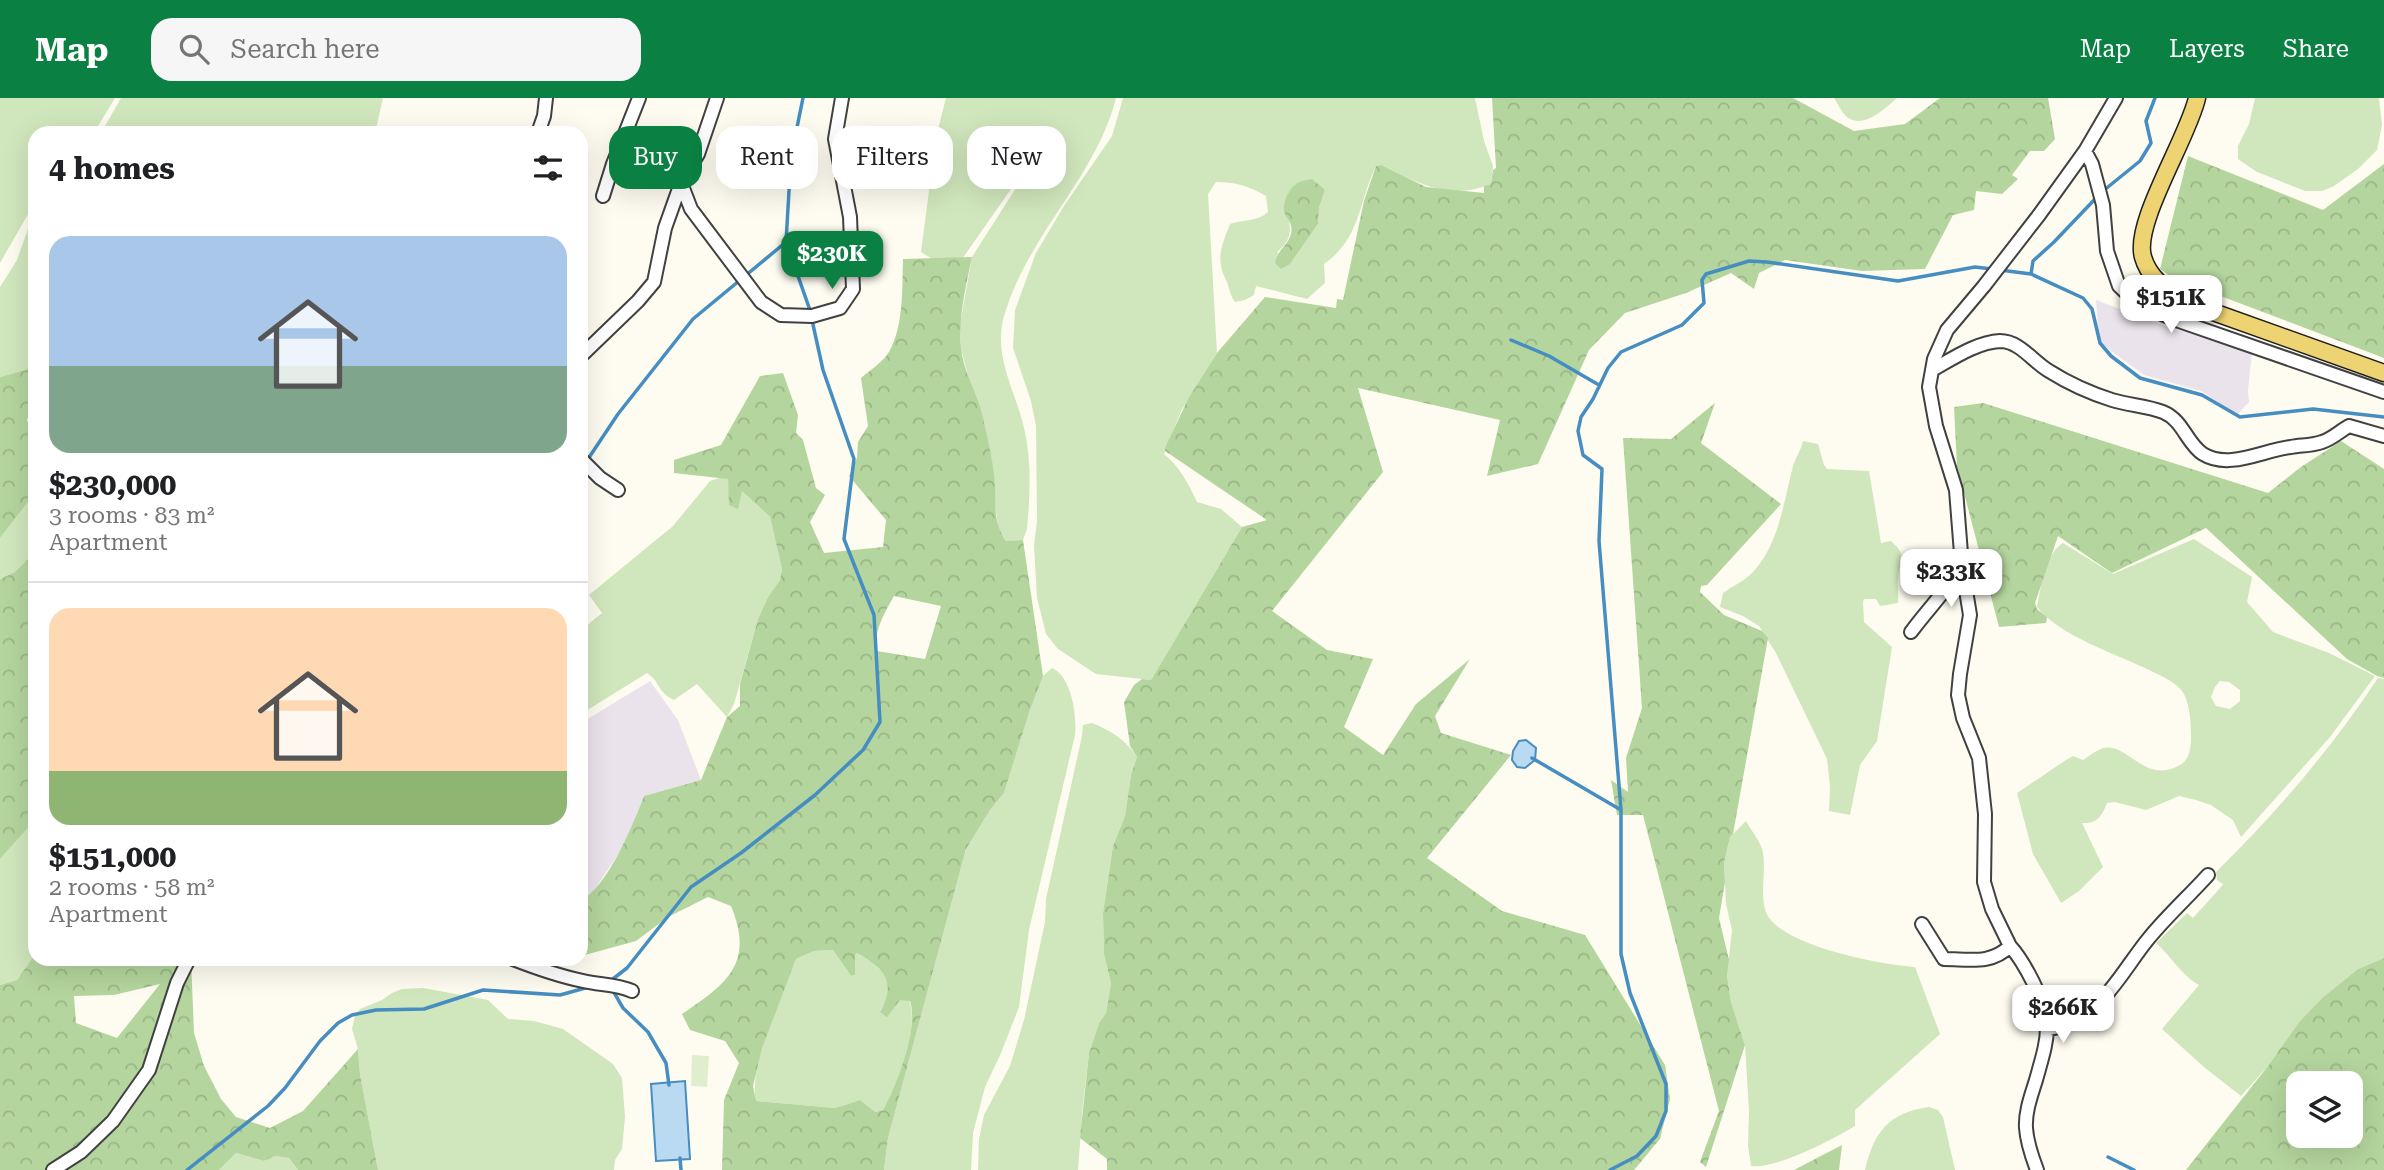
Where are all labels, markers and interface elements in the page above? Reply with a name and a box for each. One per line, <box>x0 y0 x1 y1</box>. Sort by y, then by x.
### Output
search box <box>151 18 641 81</box>
text: Map <box>35 30 109 69</box>
icon: search <box>175 30 213 68</box>
text: Search here <box>231 34 380 64</box>
text: Map <box>2080 35 2131 63</box>
text: Layers <box>2169 35 2245 63</box>
text: Share <box>2283 35 2349 63</box>
chip: Buy <box>609 126 702 189</box>
chip: Rent <box>716 126 818 189</box>
chip: Filters <box>832 126 953 189</box>
chip: New <box>967 126 1066 189</box>
icon: filters <box>529 149 567 187</box>
text: 4 homes <box>49 151 175 186</box>
pin: $230K <box>783 232 881 291</box>
text: $230K <box>797 240 867 267</box>
pin: $151K <box>2122 275 2220 335</box>
icon: home <box>245 281 371 407</box>
text: $151K <box>2136 284 2206 311</box>
text: $230,000 <box>49 467 176 502</box>
text: 3 rooms · 83 m² <box>49 502 215 529</box>
text: Apartment <box>49 529 168 556</box>
pin: $233K <box>1902 550 2000 609</box>
text: $233K <box>1916 558 1986 585</box>
icon: home <box>245 653 371 779</box>
text: $151,000 <box>49 839 176 874</box>
text: 2 rooms · 58 m² <box>49 874 215 901</box>
text: Apartment <box>49 901 168 928</box>
pin: $266K <box>2014 986 2112 1045</box>
text: $266K <box>2028 994 2098 1021</box>
map controls <box>2286 1071 2363 1148</box>
button: layers <box>2286 1071 2363 1148</box>

